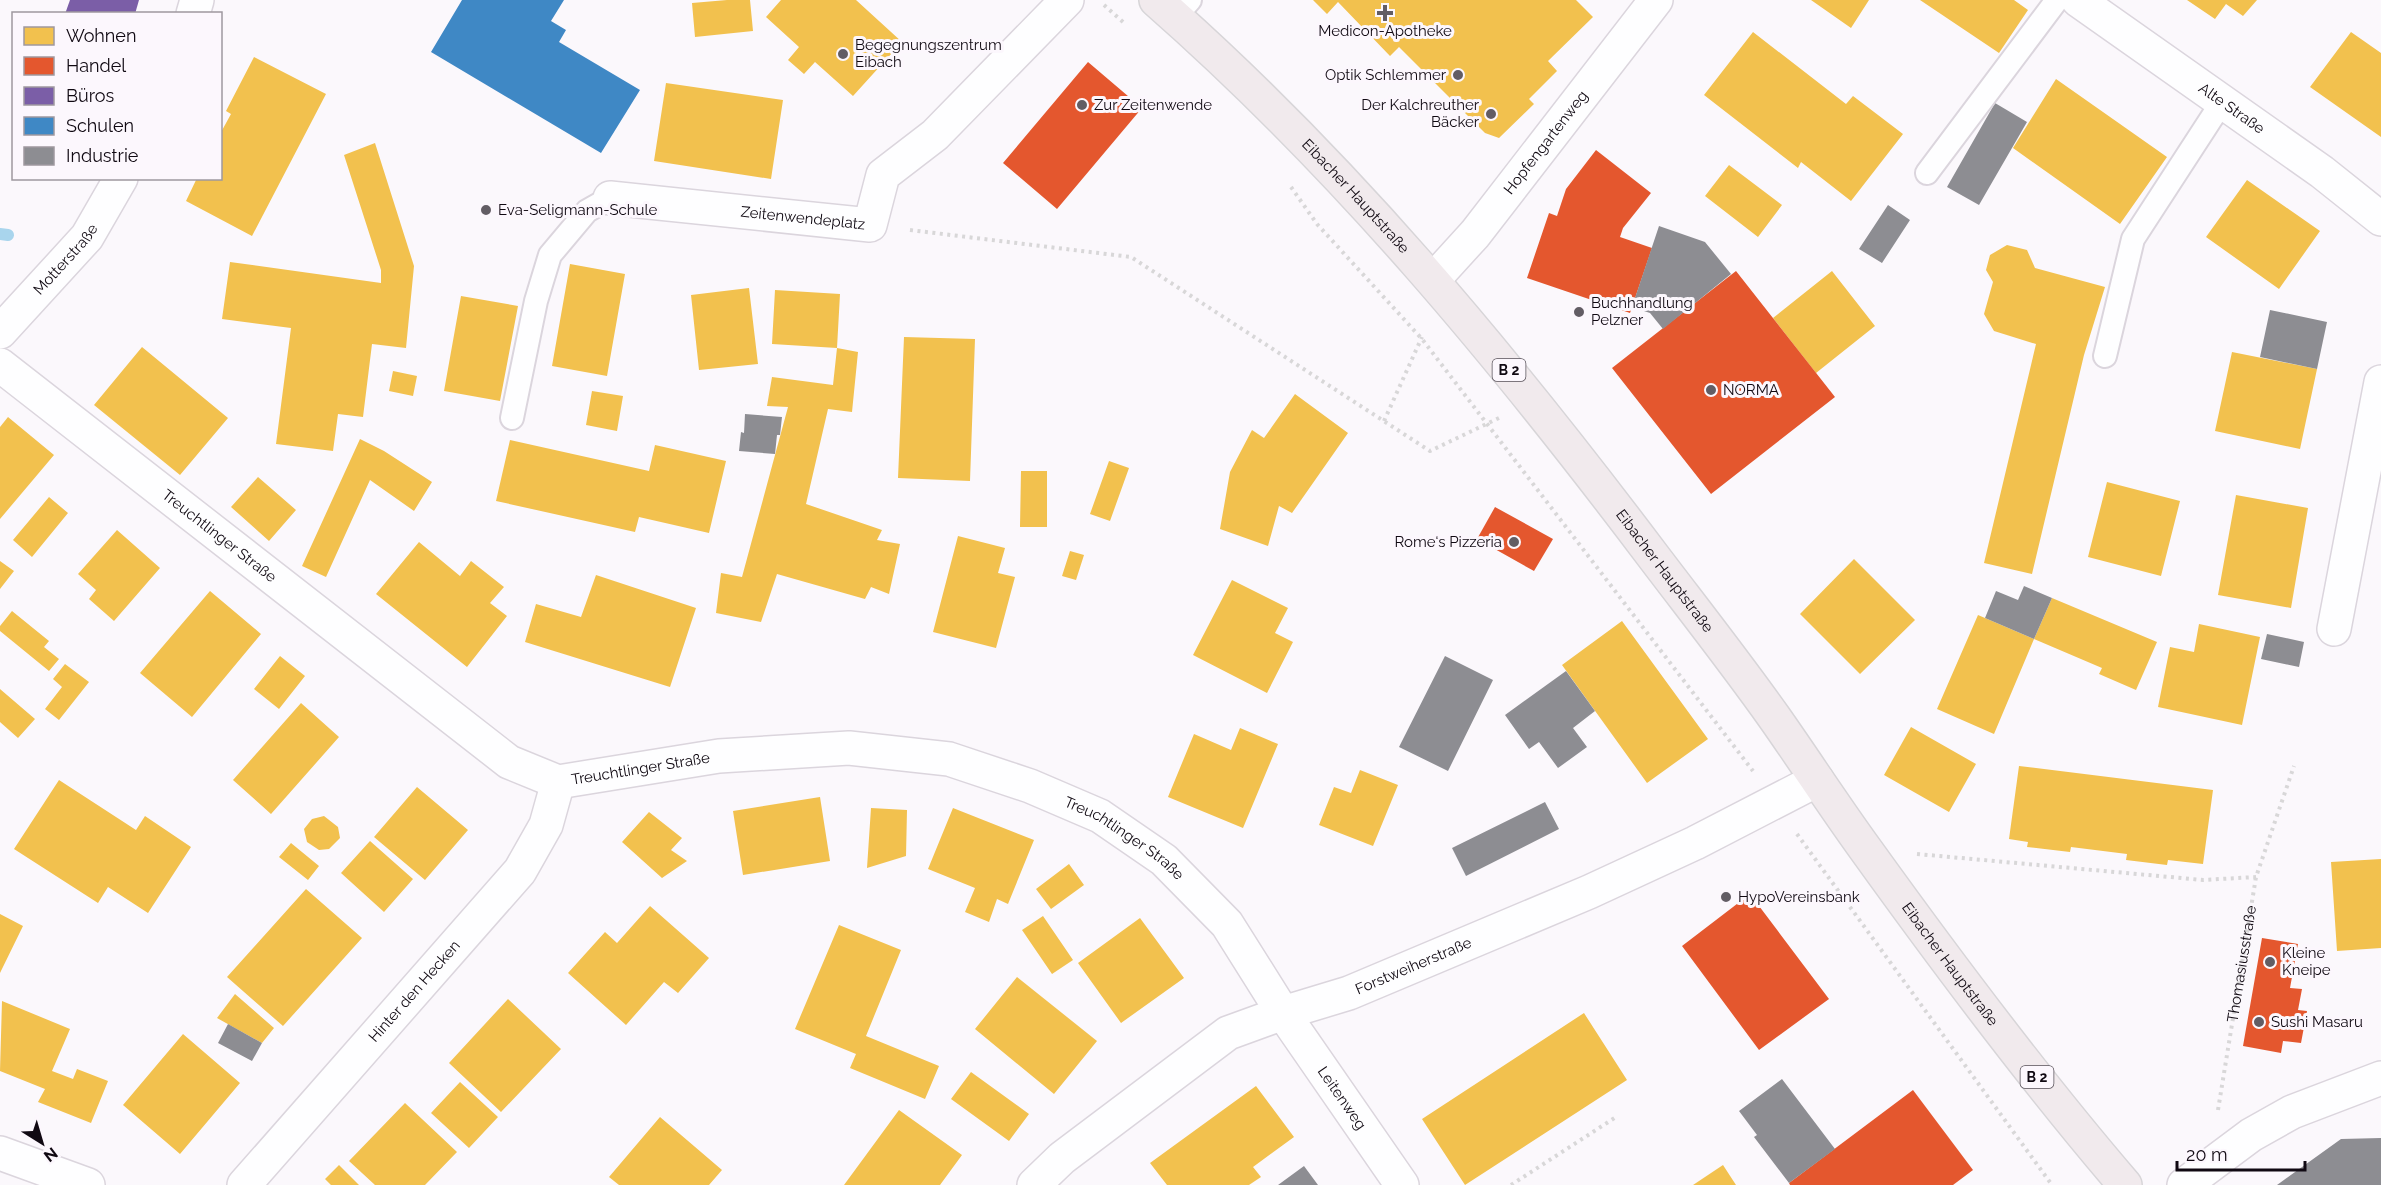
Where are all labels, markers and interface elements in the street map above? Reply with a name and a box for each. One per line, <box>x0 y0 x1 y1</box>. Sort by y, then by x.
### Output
marker: Medicon-Apotheke <box>1378 6 1392 20</box>
legend <box>12 12 222 180</box>
place label: Medicon-Apotheke <box>1318 22 1452 40</box>
text: Wohnen <box>66 25 136 46</box>
place label: Begegnungszentrum Eibach <box>855 36 1002 71</box>
marker: Begegnungszentrum Eibach <box>836 47 850 61</box>
text: Handel <box>66 55 126 76</box>
place label: Optik Schlemmer <box>1325 66 1447 84</box>
marker: Optik Schlemmer <box>1451 68 1465 82</box>
street label: Alte Straße <box>2195 79 2268 138</box>
text: Büros <box>66 85 114 106</box>
street label: Hopfengartenweg <box>1500 87 1592 198</box>
place label: Zur Zeitenwende <box>1094 96 1212 114</box>
place label: Der Kalchreuther Bäcker <box>1361 96 1480 131</box>
marker: Zur Zeitenwende <box>1075 98 1089 112</box>
marker: Der Kalchreuther Bäcker <box>1484 107 1498 121</box>
text: Schulen <box>66 115 134 136</box>
street label: Eibacher Hauptstraße <box>1298 135 1413 257</box>
text: Industrie <box>66 145 139 166</box>
place label: Eva-Seligmann-Schule <box>498 201 658 219</box>
marker: Eva-Seligmann-Schule <box>479 203 493 217</box>
street label: Zeitenwendeplatz <box>740 203 866 233</box>
street label: Motterstraße <box>30 221 102 298</box>
place label: Buchhandlung Pelzner <box>1591 294 1693 329</box>
marker: Buchhandlung Pelzner <box>1572 305 1586 319</box>
road number: B 2 <box>1492 359 1526 381</box>
place label: NORMA <box>1723 381 1779 399</box>
marker: NORMA <box>1704 383 1718 397</box>
street label: Treuchtlinger Straße <box>158 486 280 586</box>
street label: Eibacher Hauptstraße <box>1612 506 1717 636</box>
place label: Rome‘s Pizzeria <box>1395 533 1502 551</box>
marker: Rome‘s Pizzeria <box>1507 535 1521 549</box>
street label: Treuchtlinger Straße <box>570 749 711 789</box>
street label: Treuchtlinger Straße <box>1062 793 1188 884</box>
place label: HypoVereinsbank <box>1738 888 1860 906</box>
marker: HypoVereinsbank <box>1719 890 1733 904</box>
street label: Eibacher Hauptstraße <box>1898 899 2002 1030</box>
street label: Thomasiusstraße <box>2223 904 2260 1024</box>
street label: Forstweiherstraße <box>1352 933 1474 998</box>
street label: Hinter den Hecken <box>365 937 464 1046</box>
place label: Kleine Kneipe <box>2282 944 2331 979</box>
marker: Kleine Kneipe <box>2263 955 2277 969</box>
place label: Sushi Masaru <box>2271 1013 2363 1031</box>
marker: Sushi Masaru <box>2252 1015 2266 1029</box>
street label: Leitenweg <box>1314 1063 1370 1133</box>
road number: B 2 <box>2020 1066 2054 1088</box>
north arrow <box>12 1113 72 1173</box>
scale bar <box>2177 1134 2304 1172</box>
text: N <box>40 1143 61 1166</box>
text: 20 m <box>2186 1144 2228 1165</box>

